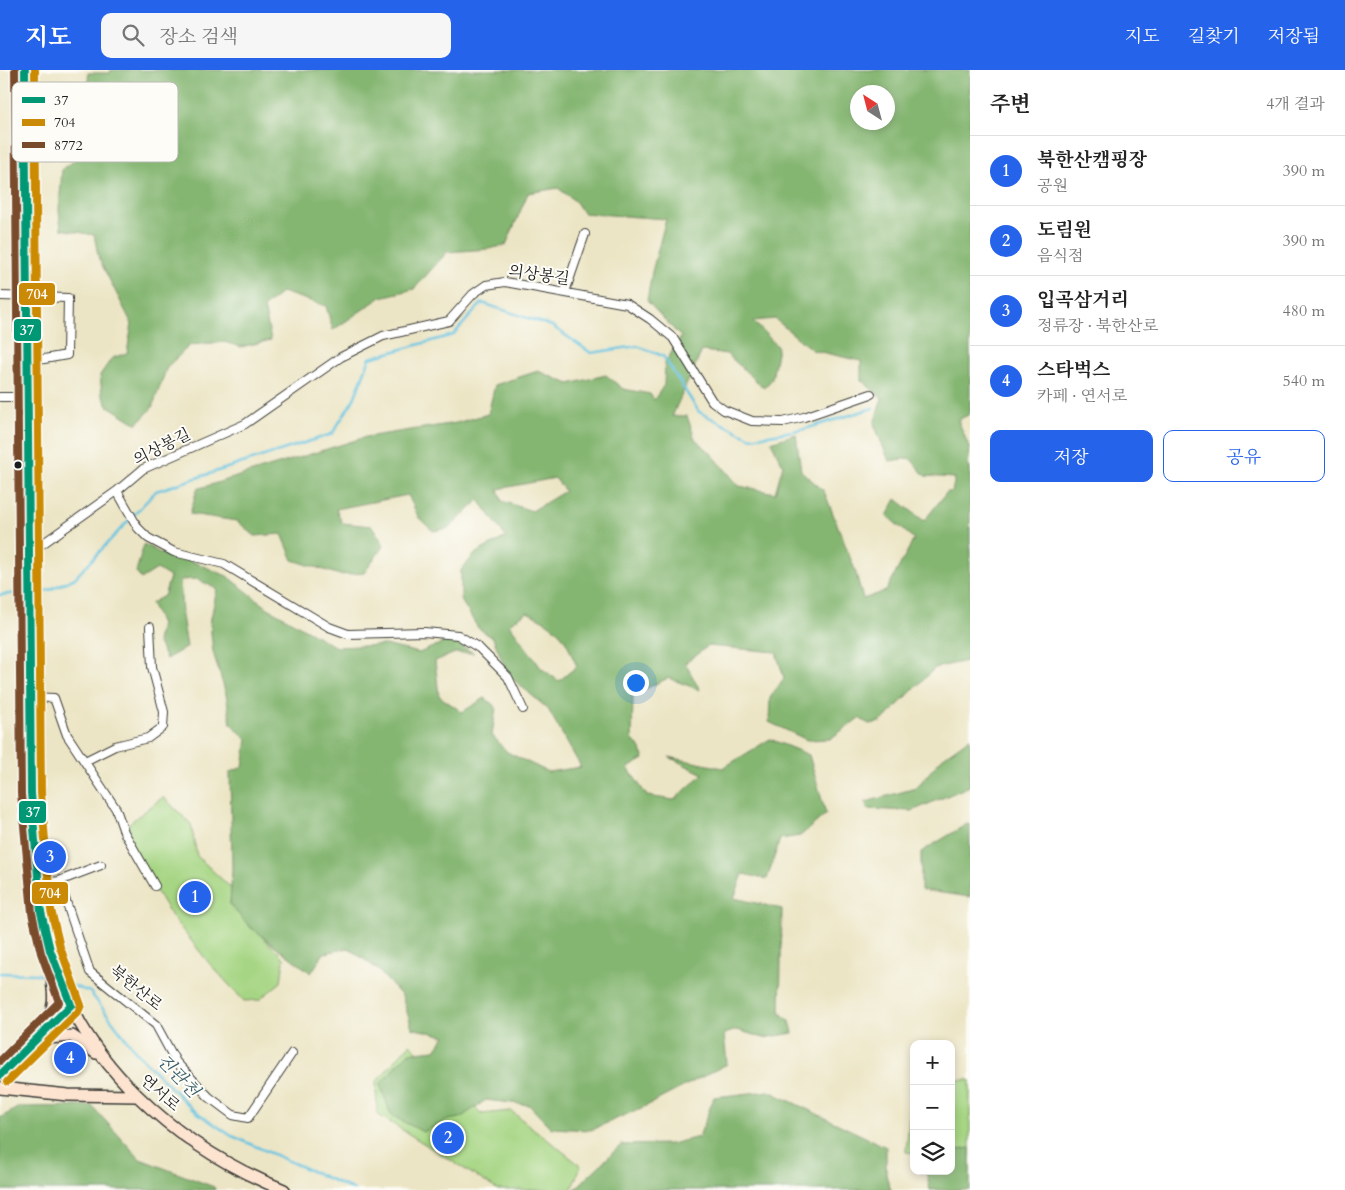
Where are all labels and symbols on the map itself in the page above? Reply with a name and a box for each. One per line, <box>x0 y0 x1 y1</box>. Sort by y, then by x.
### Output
legend <box>12 82 178 162</box>
north arrow <box>850 85 895 130</box>
text: 37 <box>54 91 68 110</box>
text: 704 <box>54 113 76 132</box>
text: 8772 <box>54 136 83 155</box>
street label: 의상봉길 <box>507 260 571 290</box>
line badge: 704 <box>18 282 56 306</box>
text: 704 <box>26 285 48 304</box>
line badge: 37 <box>13 318 42 342</box>
text: 37 <box>20 321 34 340</box>
street label: 의상봉길 <box>129 423 195 471</box>
unlabelled marker <box>13 460 23 470</box>
your location <box>623 670 649 696</box>
line badge: 37 <box>18 800 47 824</box>
text: 37 <box>26 803 40 822</box>
pin: 3 <box>34 838 66 876</box>
pin: 1 <box>179 878 211 916</box>
line badge: 704 <box>31 881 69 905</box>
text: 704 <box>39 884 61 903</box>
street label: 북한산로 <box>105 960 167 1016</box>
pin: 4 <box>54 1039 86 1077</box>
water label: 진관천 <box>151 1049 206 1105</box>
street label: 연서로 <box>135 1069 185 1117</box>
pin: 2 <box>432 1119 464 1157</box>

